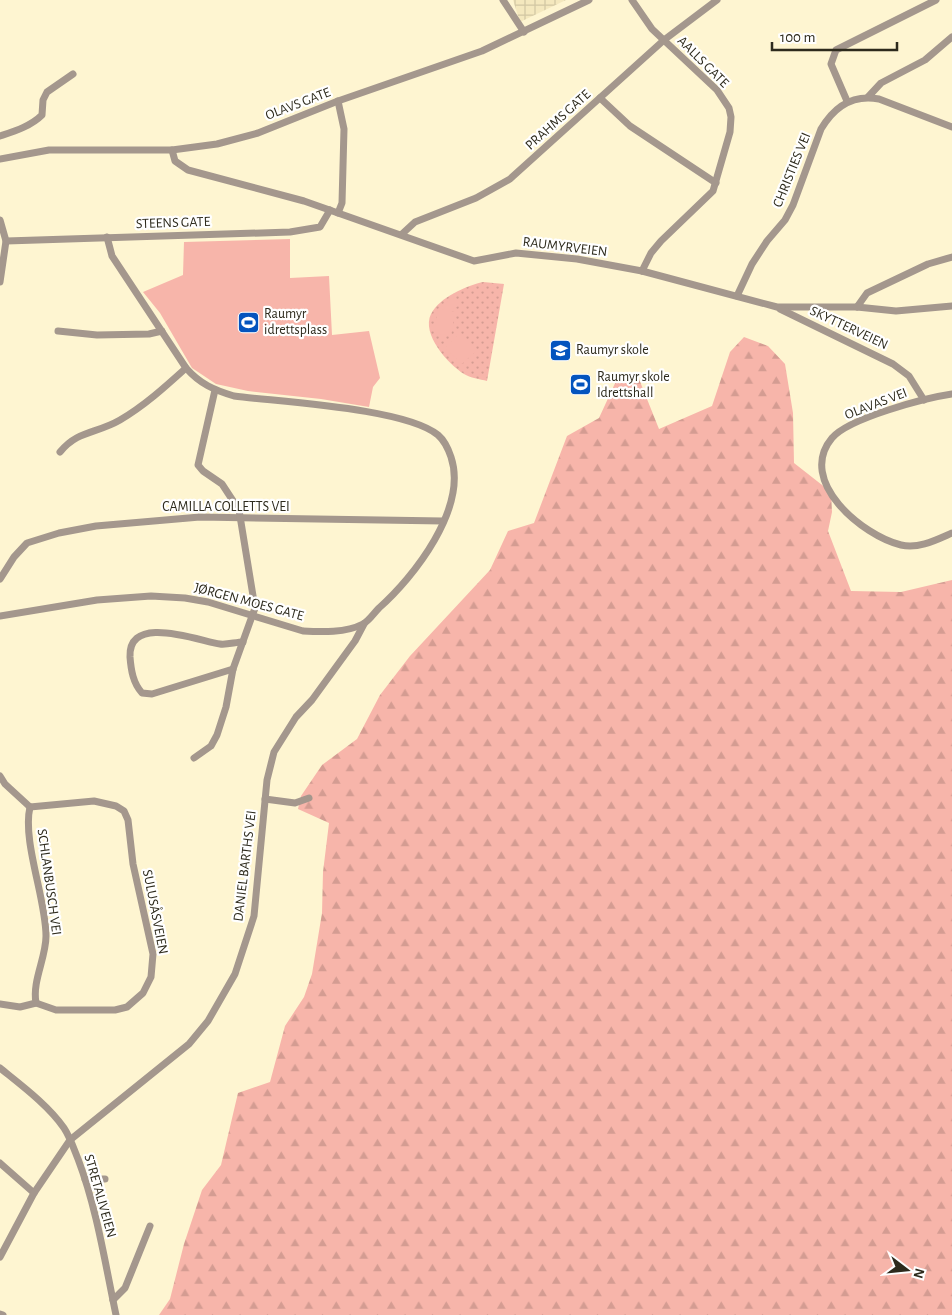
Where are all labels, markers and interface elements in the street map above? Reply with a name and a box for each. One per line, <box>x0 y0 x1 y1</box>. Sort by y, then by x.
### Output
scale bar <box>772 20 897 52</box>
text: 100 m <box>780 30 815 45</box>
street label: AALLS GATE <box>675 34 731 90</box>
street label: OLAVS GATE <box>264 85 333 123</box>
street label: PRAHMS GATE <box>523 87 593 153</box>
street label: CHRISTIES VEI <box>771 131 813 209</box>
street label: STEENS GATE <box>135 215 211 231</box>
street label: RAUMYRVEIEN <box>522 235 608 259</box>
street label: SKYTTERVEIEN <box>808 304 890 352</box>
place label: Raumyr idrettsplass <box>264 307 327 337</box>
sports icon: Raumyr idrettsplass <box>236 310 260 334</box>
school or university icon: Raumyr skole <box>548 338 572 362</box>
place label: Raumyr skole <box>576 343 649 357</box>
place label: Raumyr skole Idrettshall <box>597 370 670 400</box>
sports icon: Raumyr skole Idrettshall <box>569 373 593 397</box>
street label: OLAVAS VEI <box>843 386 909 422</box>
street label: CAMILLA COLLETTS VEI <box>162 500 290 514</box>
street label: JØRGEN MOES GATE <box>193 580 306 623</box>
street label: DANIEL BARTHS VEI <box>231 810 259 922</box>
street label: SCHLANBUSCH VEI <box>35 828 63 936</box>
street label: SULUSÅSVEIEN <box>140 868 172 956</box>
street label: STRETALIVEIEN <box>81 1153 119 1239</box>
north arrow <box>882 1245 932 1295</box>
text: N <box>910 1267 927 1280</box>

